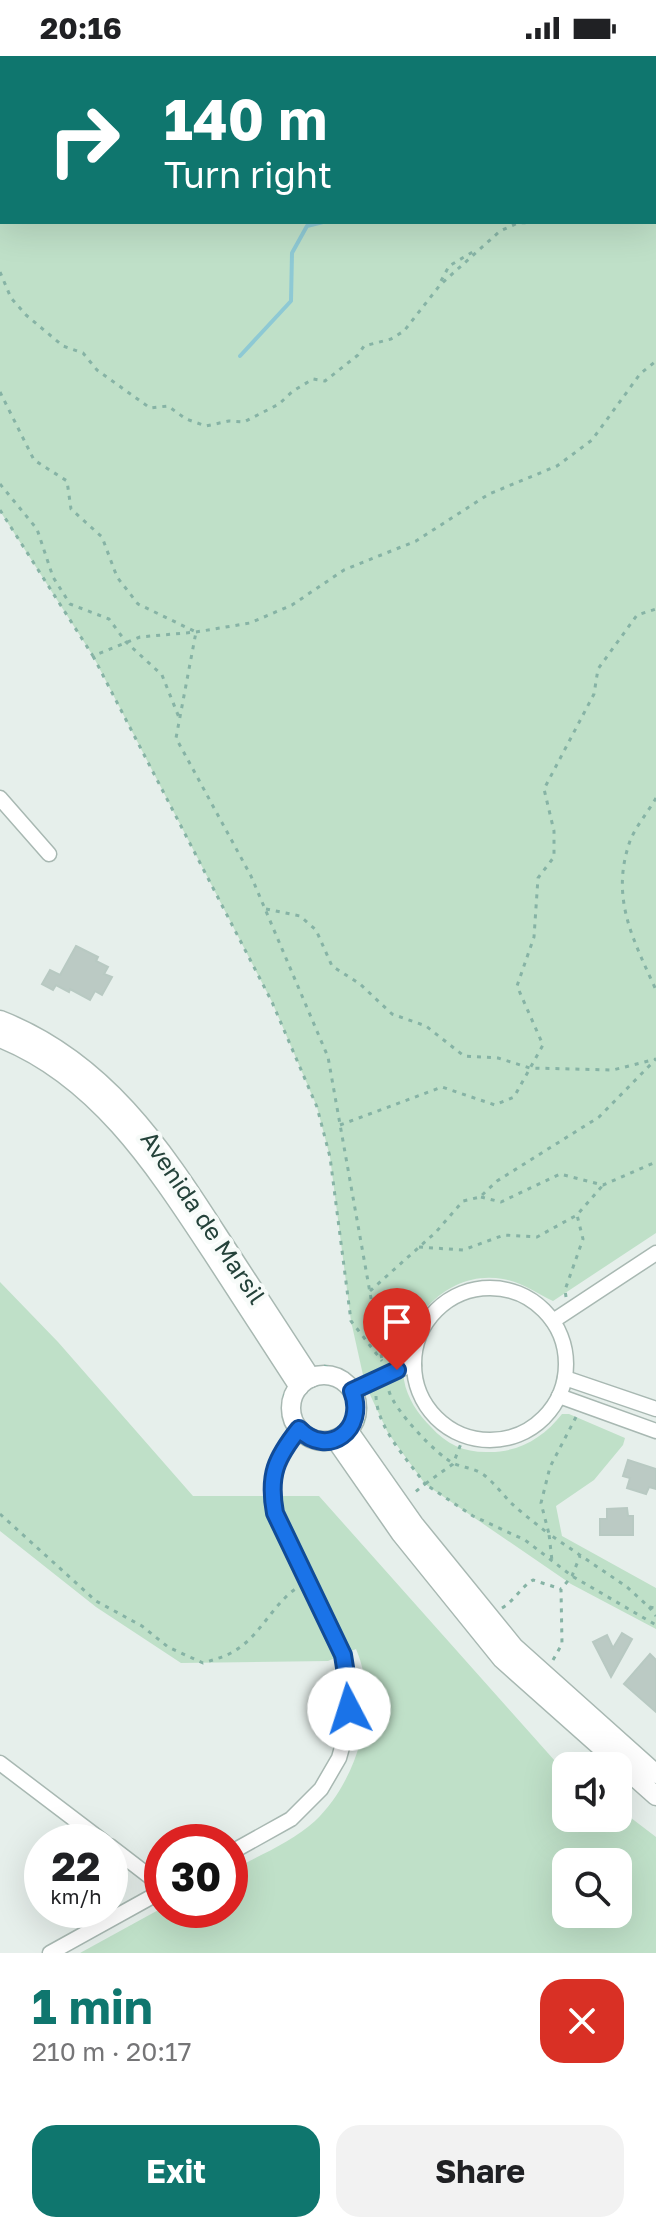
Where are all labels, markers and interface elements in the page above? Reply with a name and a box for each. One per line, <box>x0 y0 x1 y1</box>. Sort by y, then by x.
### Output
text: 20:16 <box>40 10 122 46</box>
text: 140 m <box>164 85 327 152</box>
icon: right <box>32 88 136 192</box>
text: Turn right <box>164 153 332 196</box>
street label: Avenida de Marsil <box>135 1125 273 1309</box>
pin <box>363 1288 431 1370</box>
icon: arrive <box>375 1300 419 1344</box>
position arrow <box>307 1667 391 1751</box>
map controls <box>552 1752 632 1928</box>
button: sound <box>552 1752 632 1832</box>
speed limit sign: 30 <box>144 1824 248 1928</box>
text: 22 <box>52 1842 100 1890</box>
button: search <box>552 1848 632 1928</box>
text: km/h <box>51 1884 101 1908</box>
text: 1 min <box>32 1977 153 2035</box>
button: close <box>540 1979 624 2063</box>
text: 210 m · 20:17 <box>32 2036 192 2067</box>
button: Exit <box>32 2125 320 2217</box>
button: Share <box>336 2125 624 2217</box>

